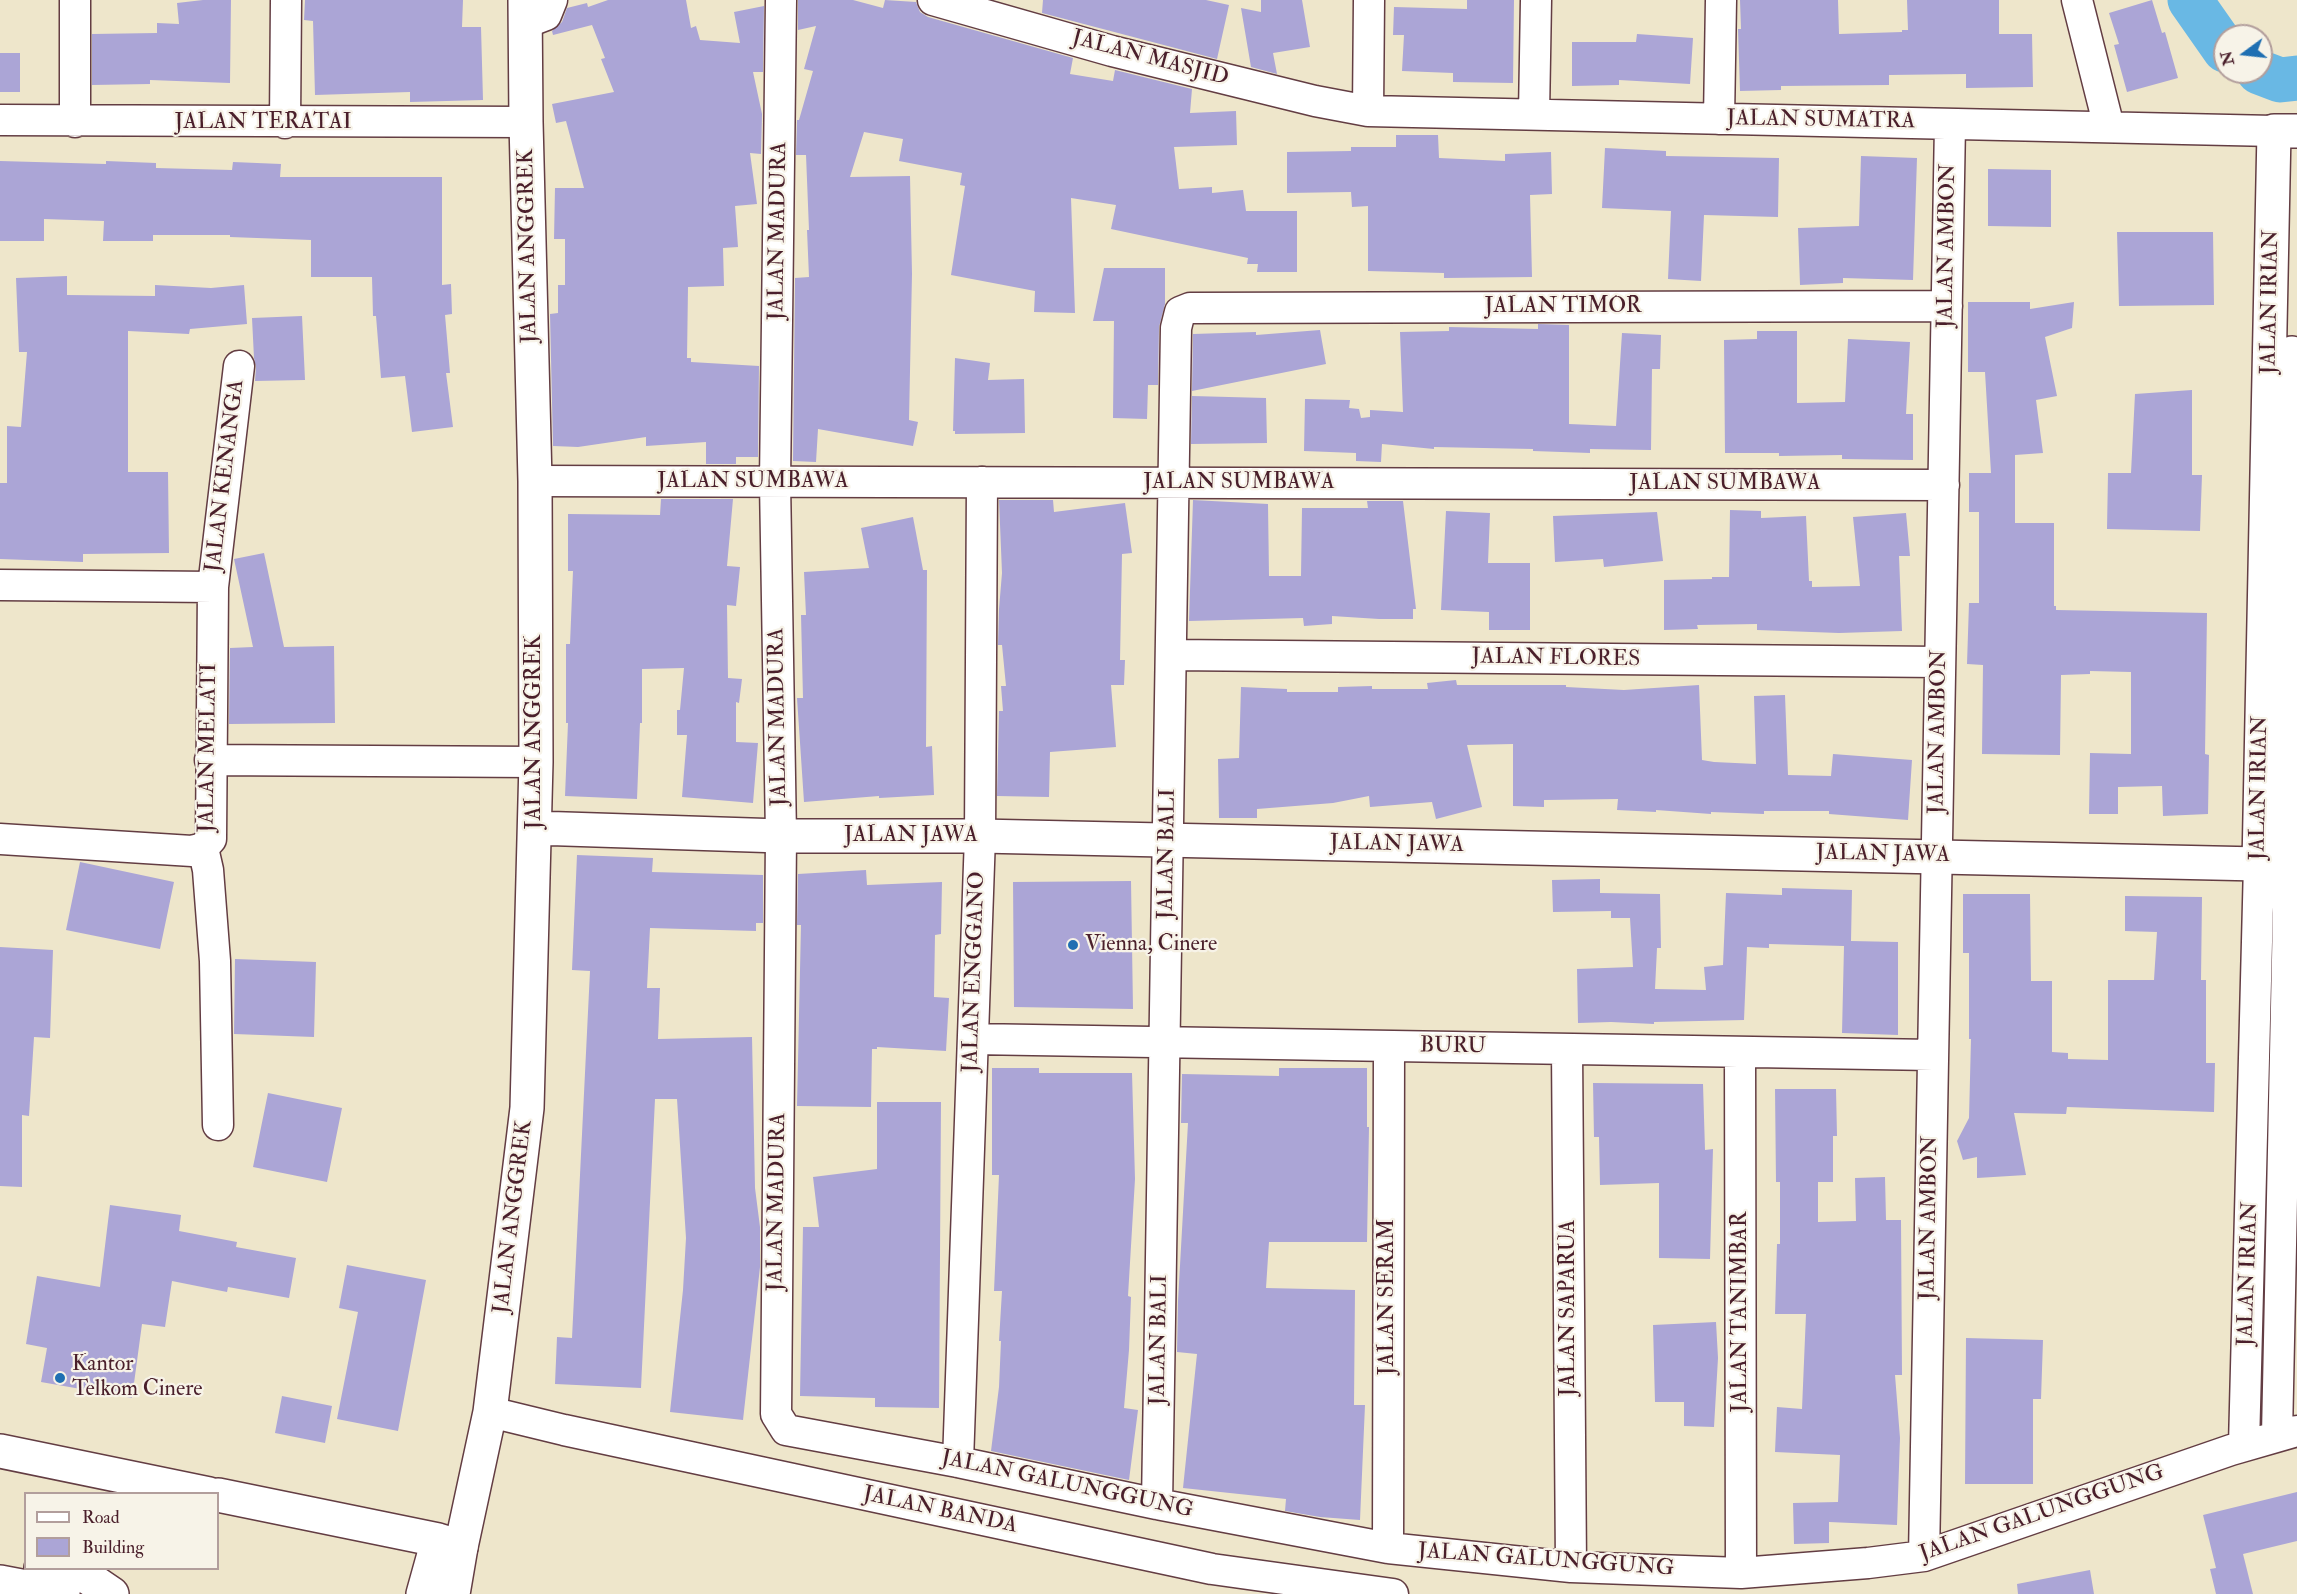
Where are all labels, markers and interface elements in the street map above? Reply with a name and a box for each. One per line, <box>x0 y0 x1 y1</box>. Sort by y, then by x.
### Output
north arrow <box>2213 24 2273 84</box>
street label: JALAN MASJID <box>1069 25 1231 93</box>
text: N <box>2216 49 2239 68</box>
street label: JALAN SUMATRA <box>1726 106 1916 136</box>
street label: JALAN TERATAI <box>174 110 352 136</box>
street label: JALAN MADURA <box>764 141 794 321</box>
street label: JALAN ANGGREK <box>514 148 544 344</box>
street label: JALAN AMBON <box>1933 164 1963 328</box>
street label: JALAN IRIAN <box>2257 229 2285 375</box>
street label: JALAN TIMOR <box>1484 294 1642 320</box>
street label: JALAN KENANGA <box>201 378 251 574</box>
street label: JALAN SUMBAWA <box>657 469 849 495</box>
street label: JALAN SUMBAWA <box>1143 470 1335 496</box>
street label: JALAN SUMBAWA <box>1629 471 1821 497</box>
street label: JALAN MADURA <box>764 627 794 807</box>
street label: JALAN ANGGREK <box>522 635 548 829</box>
street label: JALAN FLORES <box>1471 644 1641 674</box>
street label: JALAN AMBON <box>1924 650 1954 814</box>
street label: JALAN MELATI <box>194 663 224 833</box>
street label: JALAN IRIAN <box>2246 715 2274 861</box>
street label: JALAN BALI <box>1154 788 1182 920</box>
street label: JALAN JAWA <box>844 823 978 849</box>
street label: JALAN JAWA <box>1330 831 1464 859</box>
street label: JALAN JAWA <box>1816 841 1950 869</box>
street label: JALAN ENGGANO <box>958 871 992 1073</box>
place label: Vienna, Cinere <box>1085 932 1217 958</box>
marker: Vienna, Cinere <box>1066 938 1080 952</box>
street label: BURU <box>1420 1033 1486 1061</box>
street label: JALAN MADURA <box>763 1112 793 1292</box>
street label: JALAN ANGGREK <box>489 1119 539 1315</box>
street label: JALAN AMBON <box>1915 1136 1945 1300</box>
street label: JALAN IRIAN <box>2233 1201 2265 1347</box>
street label: JALAN TANIMBAR <box>1728 1211 1754 1413</box>
street label: JALAN SERAM <box>1375 1219 1401 1375</box>
street label: JALAN SAPARUA <box>1556 1220 1582 1396</box>
street label: JALAN BALI <box>1146 1274 1174 1406</box>
place label: Kantor Telkom Cinere <box>72 1352 202 1404</box>
marker: Kantor Telkom Cinere <box>53 1371 67 1385</box>
street label: JALAN GALUNGGUNG <box>939 1445 1195 1525</box>
street label: JALAN GALUNGGUNG <box>1916 1460 2168 1568</box>
street label: JALAN BANDA <box>860 1482 1020 1540</box>
legend <box>24 1492 219 1570</box>
text: Road <box>82 1506 120 1529</box>
text: Building <box>82 1536 144 1559</box>
street label: JALAN GALUNGGUNG <box>1417 1539 1675 1583</box>

